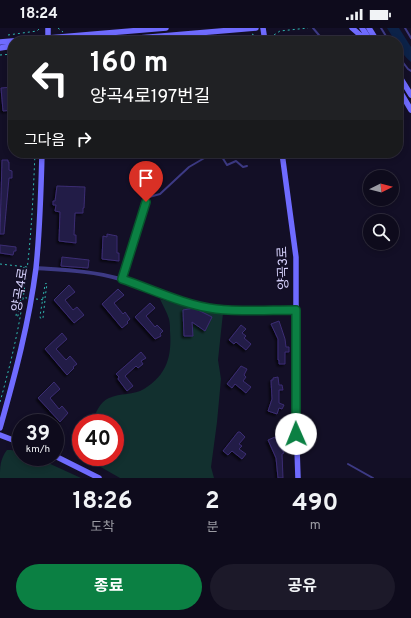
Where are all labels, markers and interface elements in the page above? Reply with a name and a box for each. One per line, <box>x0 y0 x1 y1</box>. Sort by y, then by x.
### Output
text: 18:24 <box>20 5 58 24</box>
text: 160 m <box>90 46 168 82</box>
icon: left <box>24 52 76 104</box>
text: 양곡4로197번길 <box>90 86 210 109</box>
icon: right <box>73 128 95 150</box>
text: 그다음 <box>24 132 65 151</box>
pin <box>129 161 163 202</box>
icon: arrive <box>135 167 157 189</box>
north arrow <box>363 170 399 206</box>
map controls <box>363 170 399 250</box>
button: search <box>363 214 399 250</box>
street label: 양곡3로 <box>275 246 293 290</box>
street label: 양곡4로 <box>10 267 32 313</box>
position arrow <box>275 413 317 455</box>
speed limit sign: 40 <box>72 414 124 466</box>
text: 39 <box>26 422 50 448</box>
text: km/h <box>26 443 50 456</box>
text: 18:26 <box>73 487 133 517</box>
text: 2 <box>205 487 220 517</box>
text: 490 <box>292 489 338 519</box>
text: m <box>310 518 321 534</box>
text: 도착 <box>91 520 115 536</box>
text: 분 <box>206 520 218 536</box>
button: 종료 <box>16 564 202 610</box>
button: 공유 <box>210 564 395 610</box>

